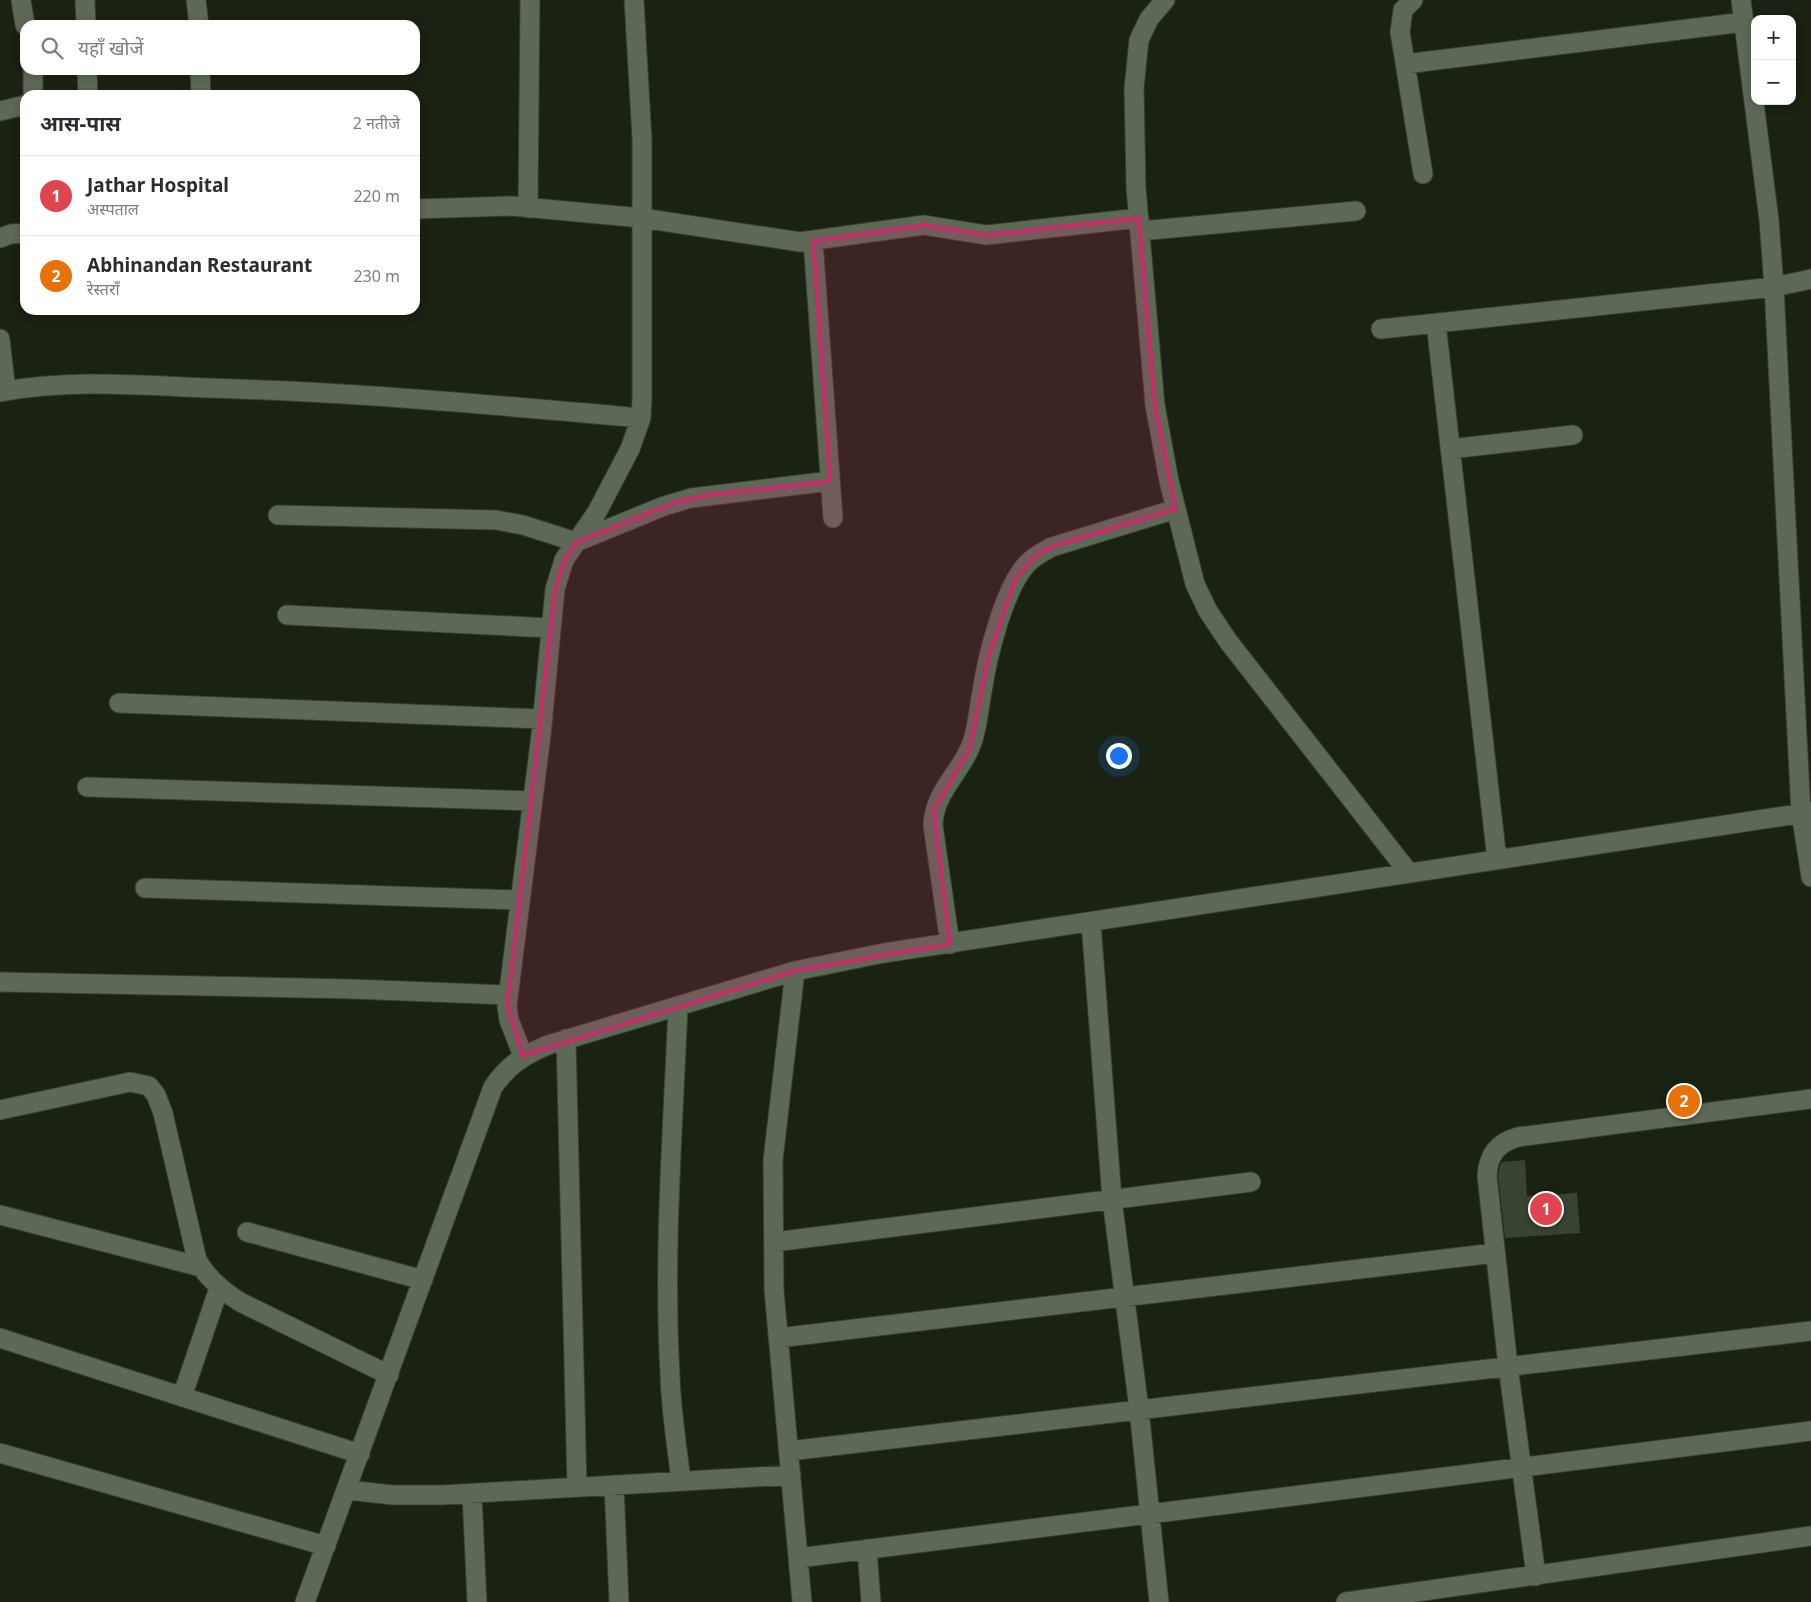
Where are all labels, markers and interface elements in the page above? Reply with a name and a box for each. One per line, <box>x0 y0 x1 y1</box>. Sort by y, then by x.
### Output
map controls <box>1751 15 1796 105</box>
button: + <box>1751 15 1796 60</box>
search box <box>20 20 420 75</box>
icon: search <box>38 34 66 62</box>
text: यहाँ खोजें <box>78 35 144 61</box>
button: − <box>1751 60 1796 105</box>
text: आस-पास <box>40 109 121 137</box>
text: 2 नतीजे <box>353 112 400 134</box>
text: Jathar Hospital <box>87 172 229 198</box>
text: 1 <box>51 185 61 207</box>
text: 220 m <box>353 185 400 207</box>
text: अस्पताल <box>87 198 139 220</box>
text: Abhinandan Restaurant <box>87 252 312 278</box>
text: 2 <box>51 265 61 287</box>
text: 230 m <box>353 265 400 287</box>
text: रेस्तराँ <box>87 278 120 300</box>
your location <box>1106 743 1132 769</box>
pin: 2 <box>1668 1082 1700 1120</box>
pin: 1 <box>1530 1190 1562 1228</box>

